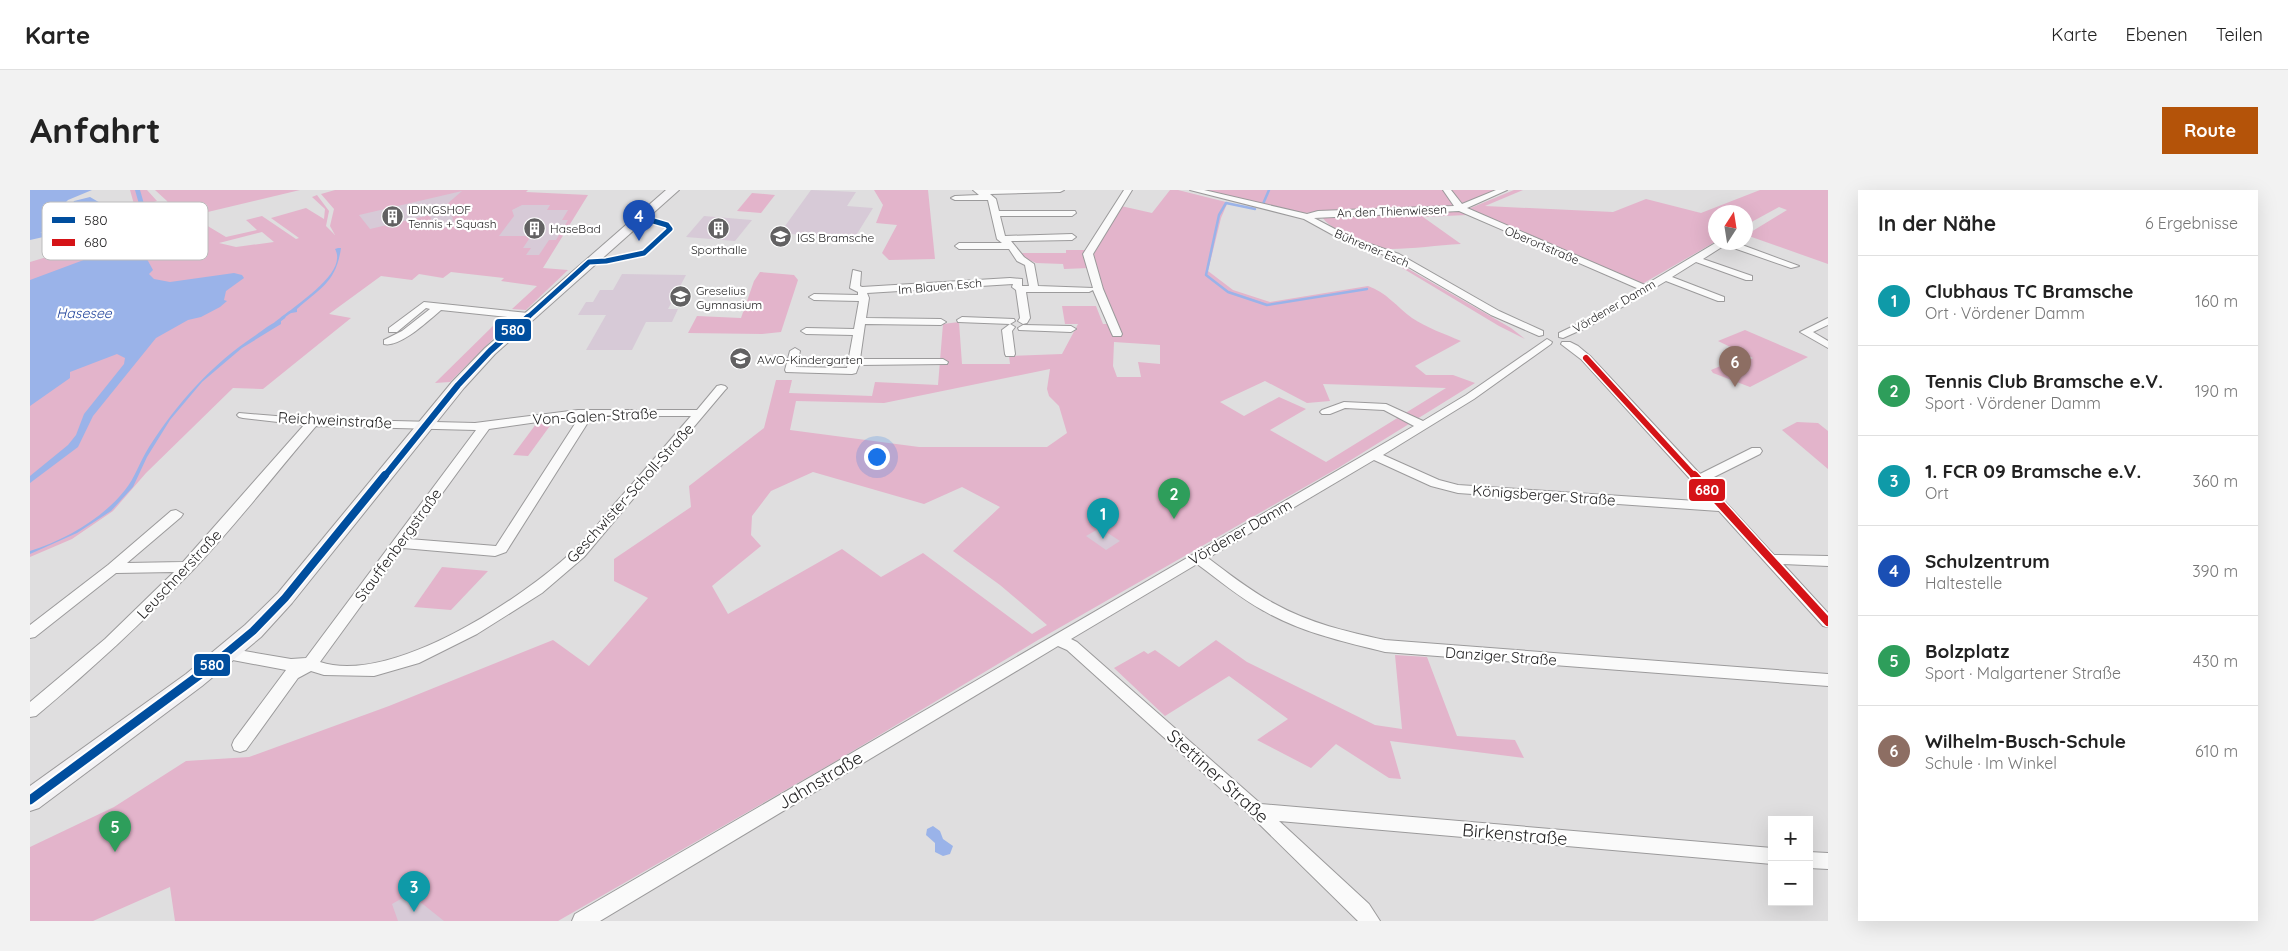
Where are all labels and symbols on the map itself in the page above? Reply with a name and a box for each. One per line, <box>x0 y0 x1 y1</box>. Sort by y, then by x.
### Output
pin: 4 <box>623 200 655 241</box>
legend <box>42 202 208 260</box>
place label: IDINGSHOF Tennis + Squash <box>408 202 497 231</box>
street label: An den Thienwiesen <box>1337 202 1447 220</box>
building icon: IDINGSHOF Tennis + Squash <box>380 204 404 228</box>
north arrow <box>1708 205 1753 250</box>
text: 580 <box>84 211 108 229</box>
building icon: HaseBad <box>522 216 546 240</box>
building icon: Sporthalle <box>707 216 731 240</box>
place label: HaseBad <box>550 221 601 236</box>
street label: Oberortstraße <box>1503 223 1582 267</box>
school or university icon: IGS Bramsche <box>769 225 793 249</box>
street label: Bührener Esch <box>1332 226 1412 270</box>
place label: IGS Bramsche <box>797 230 875 245</box>
text: 680 <box>84 233 107 251</box>
place label: Sporthalle <box>691 242 747 257</box>
street label: Im Blauen Esch <box>897 275 983 297</box>
street label: Vördener Damm <box>1570 276 1658 336</box>
place label: Greselius Gymnasium <box>696 283 762 312</box>
school or university icon: Greselius Gymnasium <box>668 285 692 309</box>
water label: Hasesee <box>56 304 113 322</box>
line badge: 580 <box>494 318 532 342</box>
text: 580 <box>501 321 526 339</box>
pin: 6 <box>1719 346 1751 387</box>
school or university icon: AWO-Kindergarten <box>729 347 753 371</box>
place label: AWO-Kindergarten <box>757 352 863 367</box>
street label: Von-Galen-Straße <box>532 403 658 429</box>
street label: Reichweinstraße <box>278 408 392 432</box>
street label: Geschwister-Scholl-Straße <box>562 419 698 567</box>
your location <box>864 444 890 470</box>
pin: 2 <box>1158 478 1190 519</box>
line badge: 680 <box>1688 478 1726 502</box>
street label: Königsberger Straße <box>1472 481 1616 509</box>
text: 680 <box>1695 481 1719 499</box>
street label: Stauffenbergstraße <box>350 485 446 605</box>
street label: Vördener Damm <box>1185 495 1295 569</box>
pin: 1 <box>1087 498 1119 539</box>
street label: Leuschnerstraße <box>133 525 225 623</box>
street label: Danziger Straße <box>1444 643 1558 669</box>
line badge: 580 <box>193 653 231 677</box>
text: 580 <box>200 656 225 674</box>
street label: Stettiner Straße <box>1162 724 1274 828</box>
street label: Jahnstraße <box>773 746 867 814</box>
pin: 5 <box>99 811 131 852</box>
street label: Birkenstraße <box>1461 818 1569 850</box>
pin: 3 <box>398 871 430 912</box>

